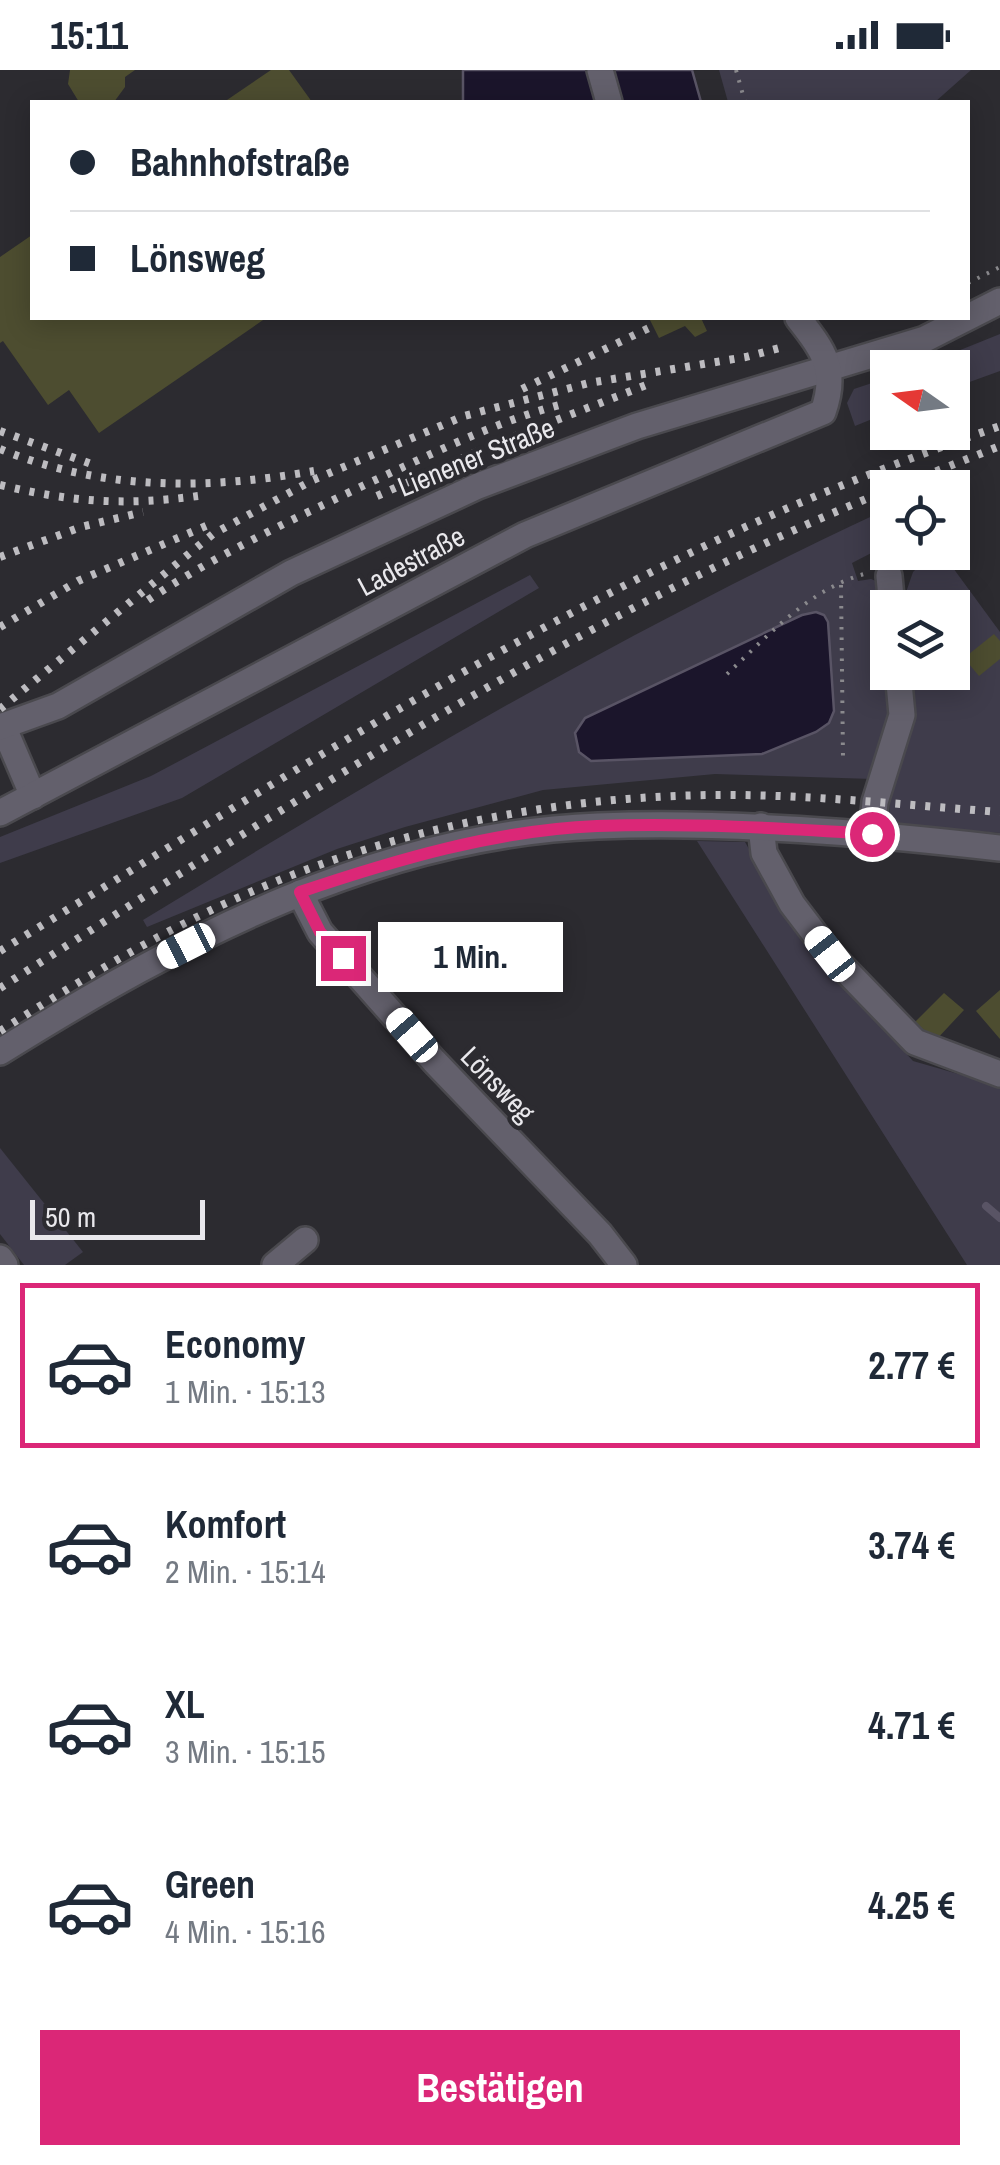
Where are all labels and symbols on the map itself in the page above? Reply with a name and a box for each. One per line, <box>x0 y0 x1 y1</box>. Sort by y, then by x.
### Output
north arrow <box>870 350 970 450</box>
street label: Lienener Straße <box>392 408 560 506</box>
street label: Ladestraße <box>351 517 471 605</box>
route start <box>850 812 895 857</box>
car <box>152 919 220 973</box>
car <box>800 921 860 987</box>
callout: 1 Min. <box>378 923 563 993</box>
route end <box>321 936 366 981</box>
car <box>381 1003 443 1067</box>
street label: Lönsweg <box>452 1038 544 1130</box>
scale bar <box>30 1195 205 1240</box>

